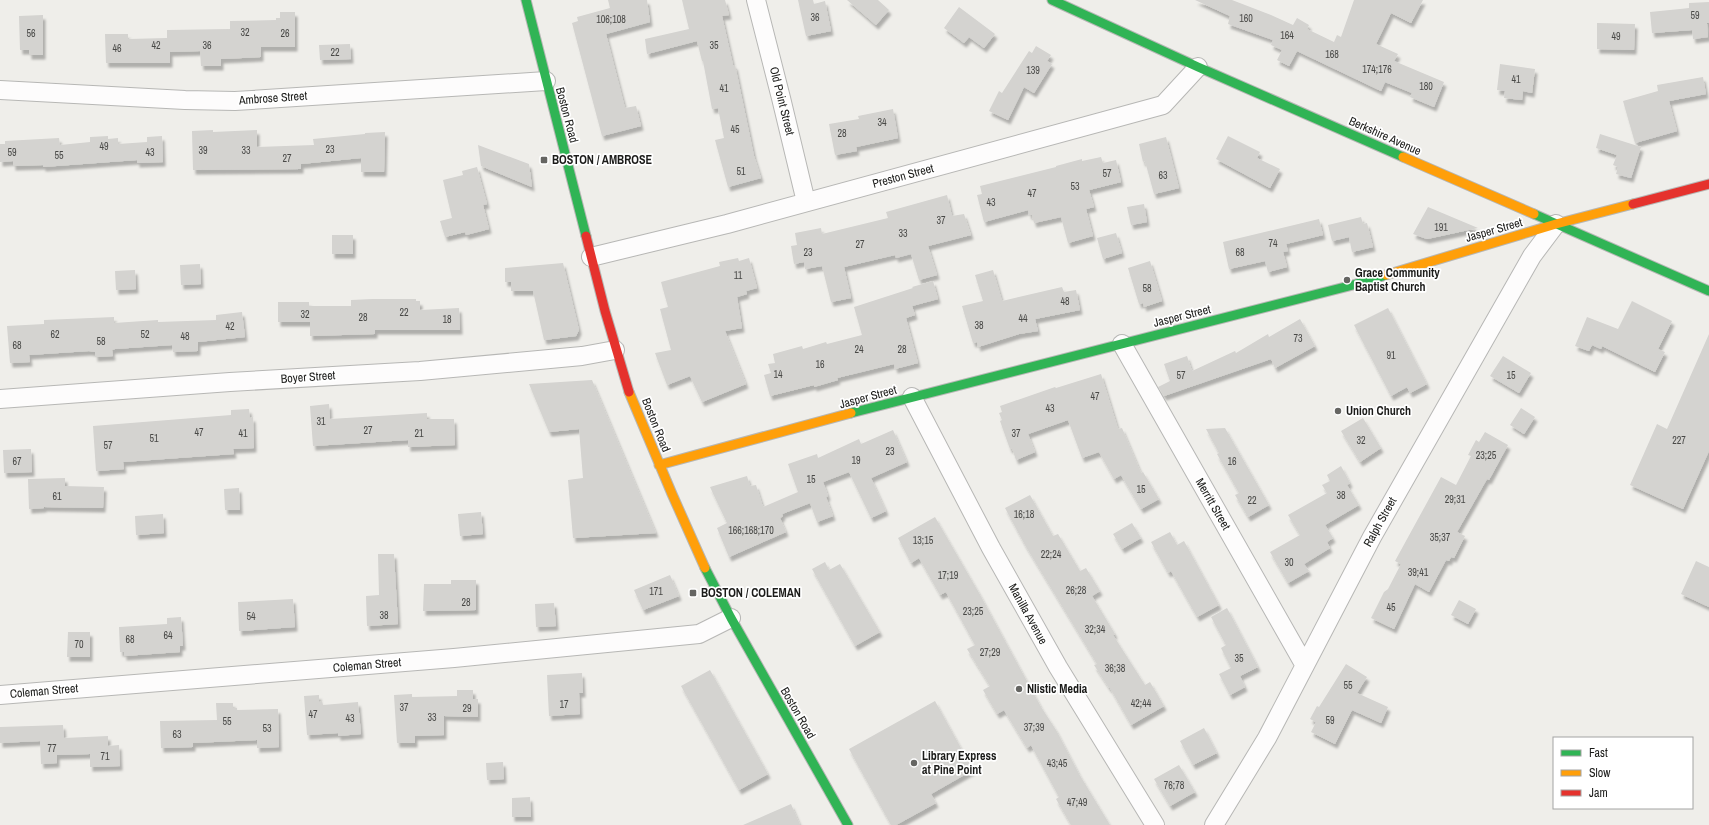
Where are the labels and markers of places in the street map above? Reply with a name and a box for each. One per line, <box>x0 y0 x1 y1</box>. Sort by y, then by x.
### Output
place label: BOSTON / AMBROSE <box>552 152 653 168</box>
marker: BOSTON / AMBROSE <box>539 155 549 165</box>
place label: Grace Community Baptist Church <box>1355 265 1440 295</box>
marker: Grace Community Baptist Church <box>1342 275 1352 285</box>
place label: Union Church <box>1346 403 1411 419</box>
marker: Union Church <box>1333 406 1343 416</box>
place label: BOSTON / COLEMAN <box>701 585 801 601</box>
marker: BOSTON / COLEMAN <box>688 588 698 598</box>
place label: Nlistic Media <box>1027 681 1088 697</box>
marker: Nlistic Media <box>1014 684 1024 694</box>
place label: Library Express at Pine Point <box>922 748 997 778</box>
marker: Library Express at Pine Point <box>909 758 919 768</box>

